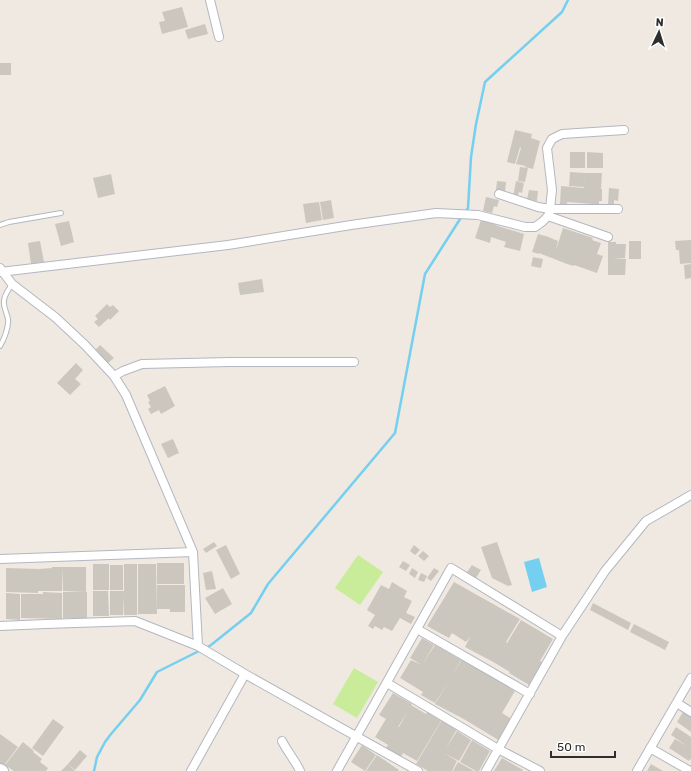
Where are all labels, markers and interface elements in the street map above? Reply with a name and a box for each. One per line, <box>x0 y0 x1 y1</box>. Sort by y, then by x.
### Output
north arrow <box>639 12 679 52</box>
text: N <box>655 16 664 29</box>
scale bar <box>551 733 615 759</box>
text: 50 m <box>557 740 585 754</box>

